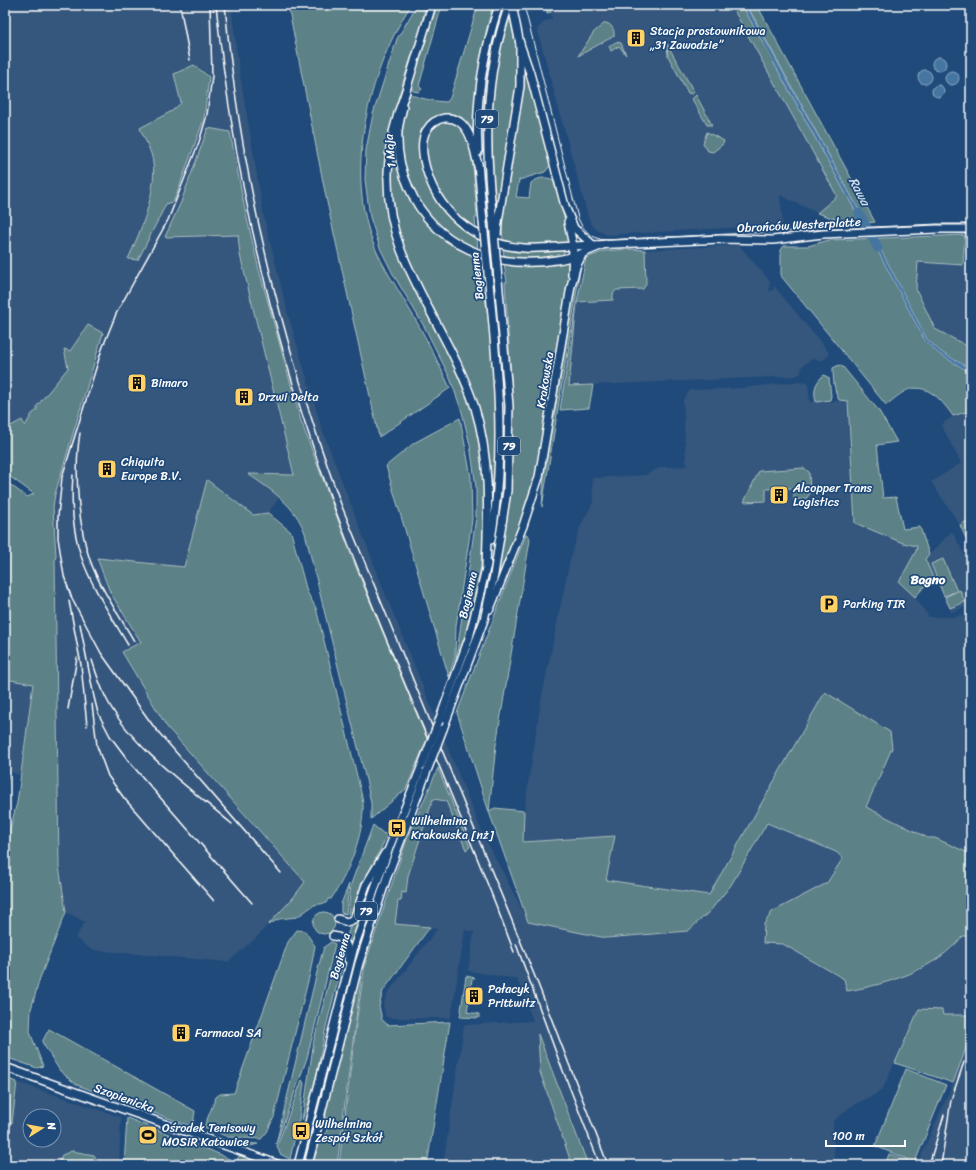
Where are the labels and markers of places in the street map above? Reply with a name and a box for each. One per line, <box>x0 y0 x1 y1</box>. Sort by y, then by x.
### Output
place label: Stacja prostownikowa „31 Zawodzie” <box>649 20 766 56</box>
building icon: Stacja prostownikowa „31 Zawodzie” <box>625 27 647 49</box>
building icon: Bimaro <box>126 372 148 394</box>
place label: Bimaro <box>151 372 188 394</box>
building icon: Drzwi Delta <box>233 386 255 408</box>
place label: Drzwi Delta <box>258 386 319 408</box>
place label: Chiquita Europe B.V. <box>121 451 182 487</box>
building icon: Chiquita Europe B.V. <box>96 458 118 480</box>
place label: Alcopper Trans Logistics <box>792 477 873 513</box>
building icon: Alcopper Trans Logistics <box>768 484 790 506</box>
parking icon: Parking TIR <box>818 593 840 615</box>
place label: Parking TIR <box>843 593 905 615</box>
place label: Wilhelmina Krakowska [nż] <box>411 810 495 846</box>
bus stop icon: Wilhelmina Krakowska [nż] <box>386 817 408 839</box>
place label: Pałacyk Prittwitz <box>488 978 536 1014</box>
building icon: Pałacyk Prittwitz <box>463 985 485 1007</box>
building icon: Farmacol SA <box>170 1022 192 1044</box>
place label: Farmacol SA <box>195 1022 262 1044</box>
place label: Wilhelmina Zespół Szkół <box>315 1113 383 1149</box>
place label: Ośrodek Tenisowy MOSiR Katowice <box>162 1117 256 1153</box>
bus stop icon: Wilhelmina Zespół Szkół <box>290 1120 312 1142</box>
sports icon: Ośrodek Tenisowy MOSiR Katowice <box>137 1124 159 1146</box>

